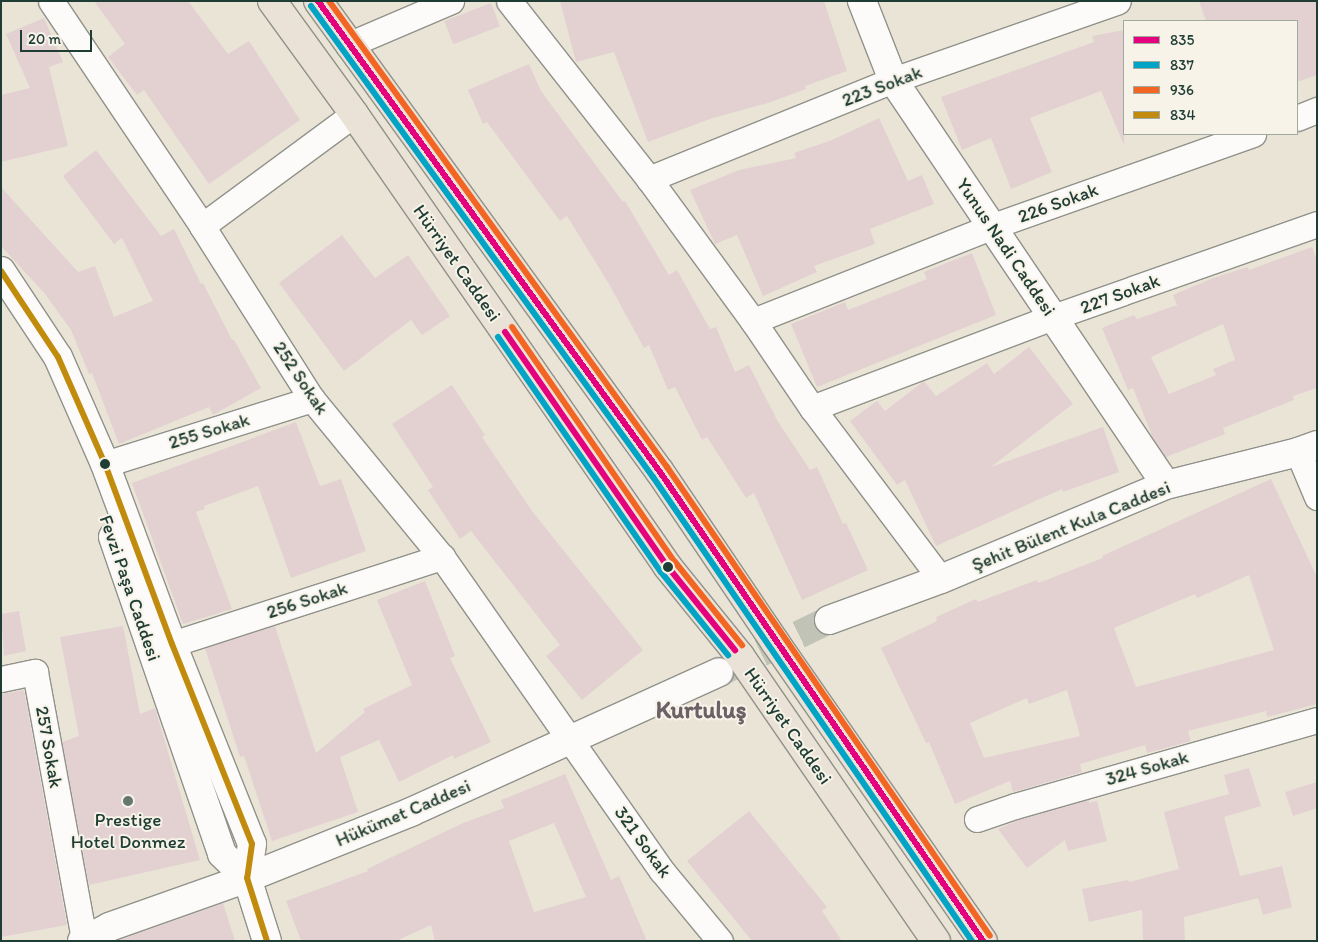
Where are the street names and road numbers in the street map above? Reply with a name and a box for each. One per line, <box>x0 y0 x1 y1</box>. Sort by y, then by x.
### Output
street label: 223 Sokak <box>839 60 925 112</box>
street label: Yunus Nadi Caddesi <box>951 173 1061 321</box>
street label: 226 Sokak <box>1015 178 1101 228</box>
street label: Hürriyet Caddesi <box>408 200 506 326</box>
street label: 227 Sokak <box>1077 269 1163 319</box>
street label: 252 Sokak <box>268 337 334 419</box>
street label: 255 Sokak <box>166 408 252 454</box>
street label: Şehit Bülent Kula Caddesi <box>969 476 1173 576</box>
street label: Fevzi Paşa Caddesi <box>94 512 166 664</box>
street label: 256 Sokak <box>264 576 350 624</box>
street label: Hürriyet Caddesi <box>739 663 837 789</box>
street label: 257 Sokak <box>31 704 67 790</box>
street label: 324 Sokak <box>1103 745 1191 791</box>
street label: Hükümet Caddesi <box>332 774 474 852</box>
street label: 321 Sokak <box>609 802 677 882</box>

